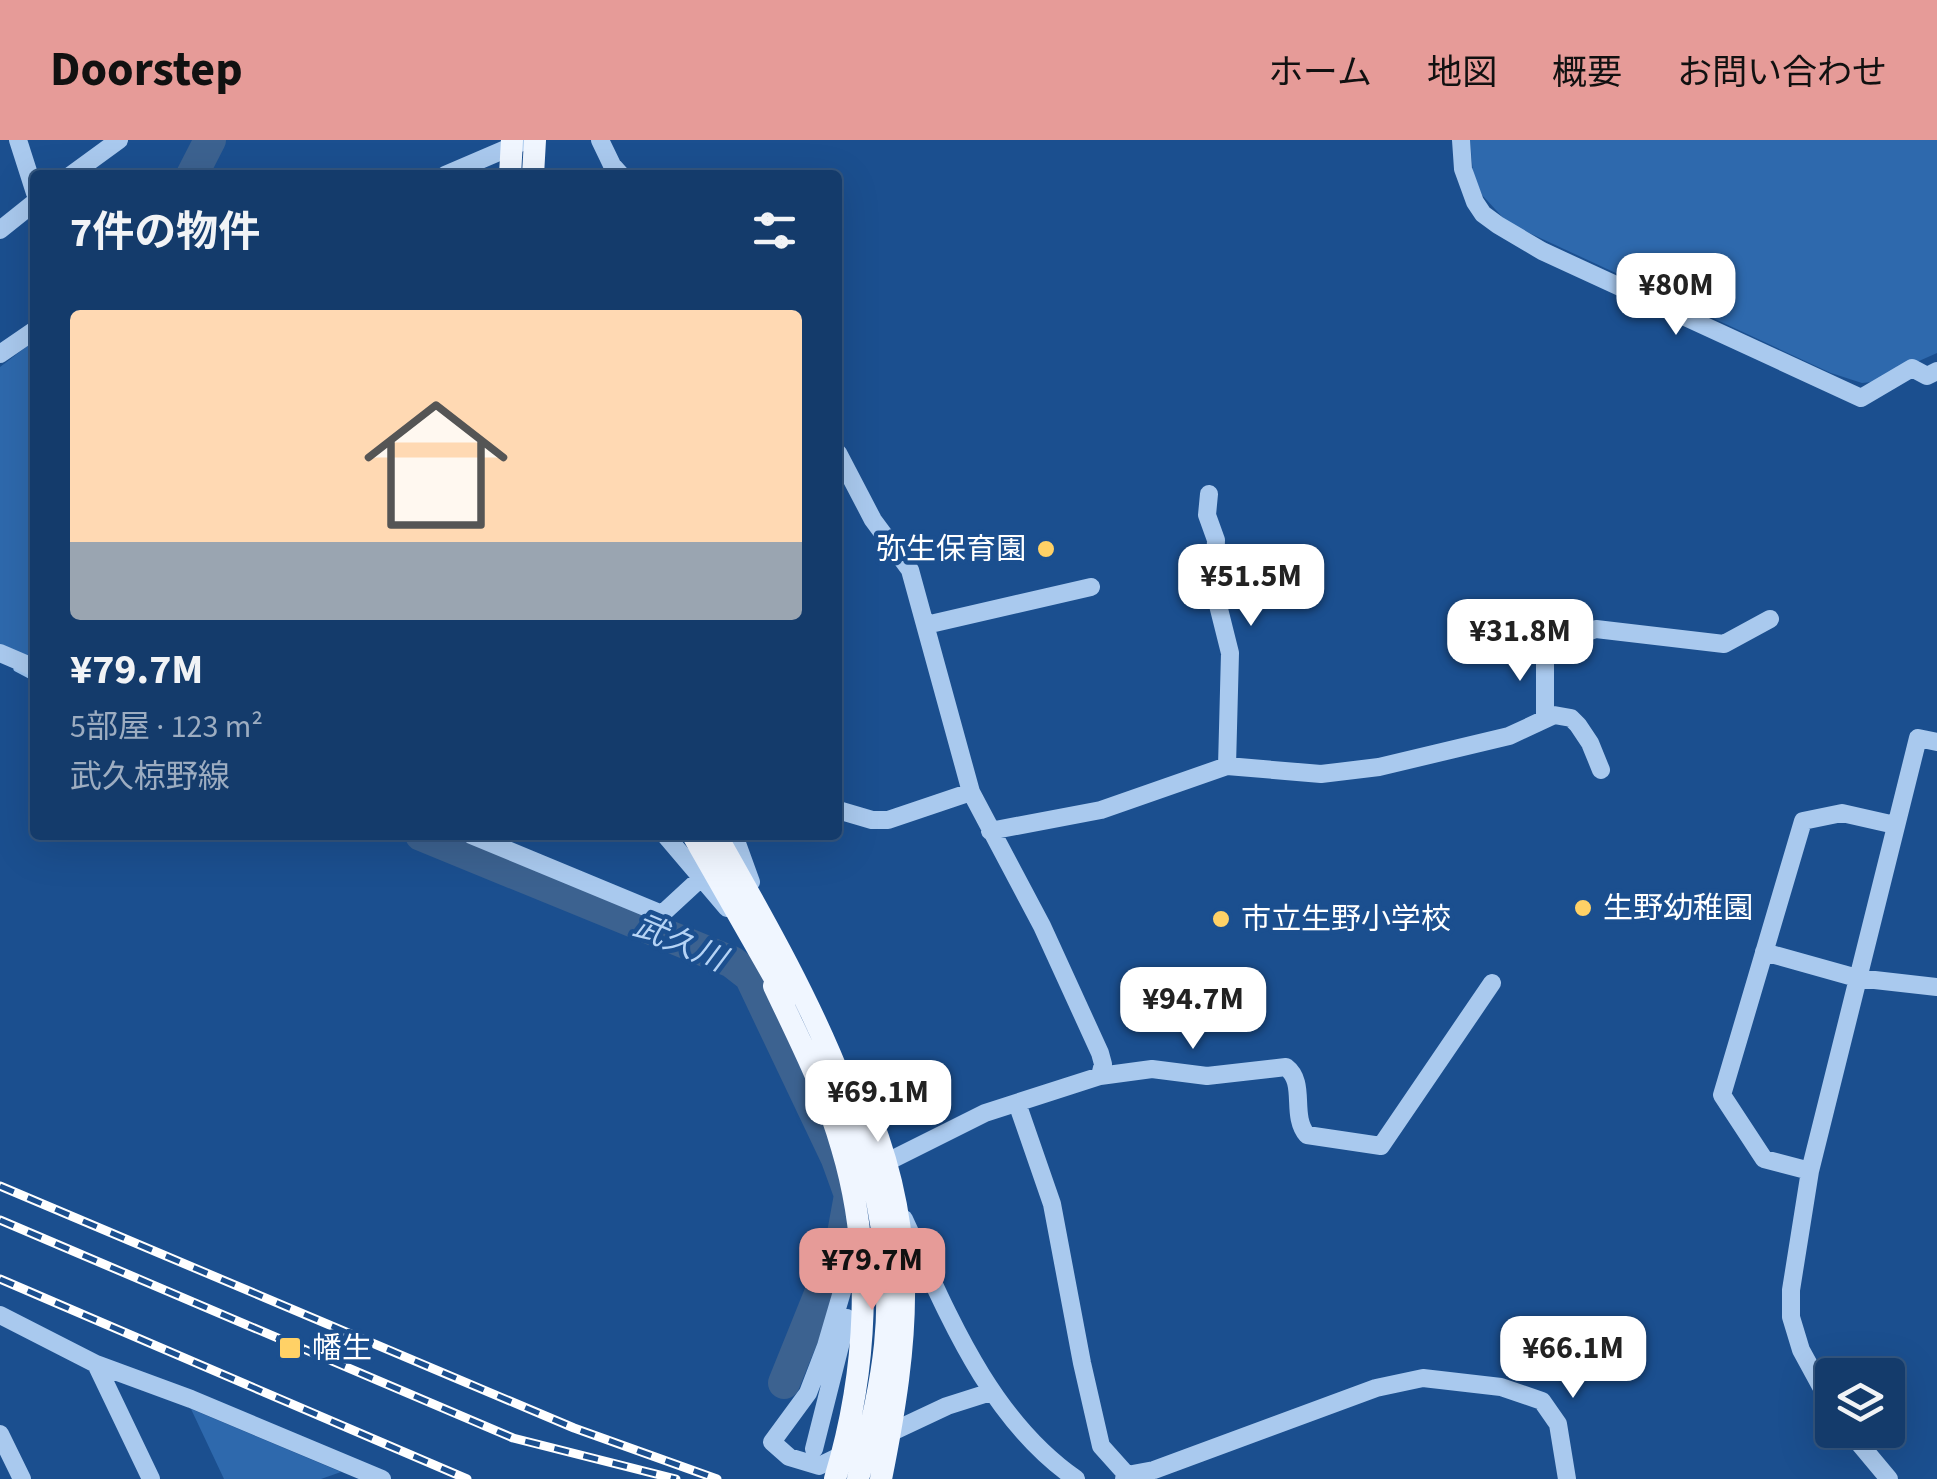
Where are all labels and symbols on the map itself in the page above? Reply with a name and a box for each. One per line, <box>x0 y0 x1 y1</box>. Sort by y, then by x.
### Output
pin: ¥80M <box>1617 253 1735 338</box>
place label: 弥生保育園 <box>876 528 1026 571</box>
marker: 弥生保育園 <box>1035 538 1057 560</box>
pin: ¥51.5M <box>1170 544 1332 629</box>
pin: ¥31.8M <box>1439 599 1601 684</box>
place label: 生野幼稚園 <box>1603 887 1753 930</box>
marker: 生野幼稚園 <box>1572 897 1594 919</box>
place label: 市立生野小学校 <box>1241 898 1451 941</box>
water label: 武久川 <box>626 903 736 984</box>
marker: 市立生野小学校 <box>1210 908 1232 930</box>
pin: ¥94.7M <box>1112 967 1274 1052</box>
pin: ¥69.1M <box>797 1060 959 1145</box>
pin: ¥79.7M <box>791 1228 953 1313</box>
pin: ¥66.1M <box>1492 1316 1654 1401</box>
place label: 幡生 <box>312 1327 372 1370</box>
marker: 幡生 <box>277 1335 303 1361</box>

